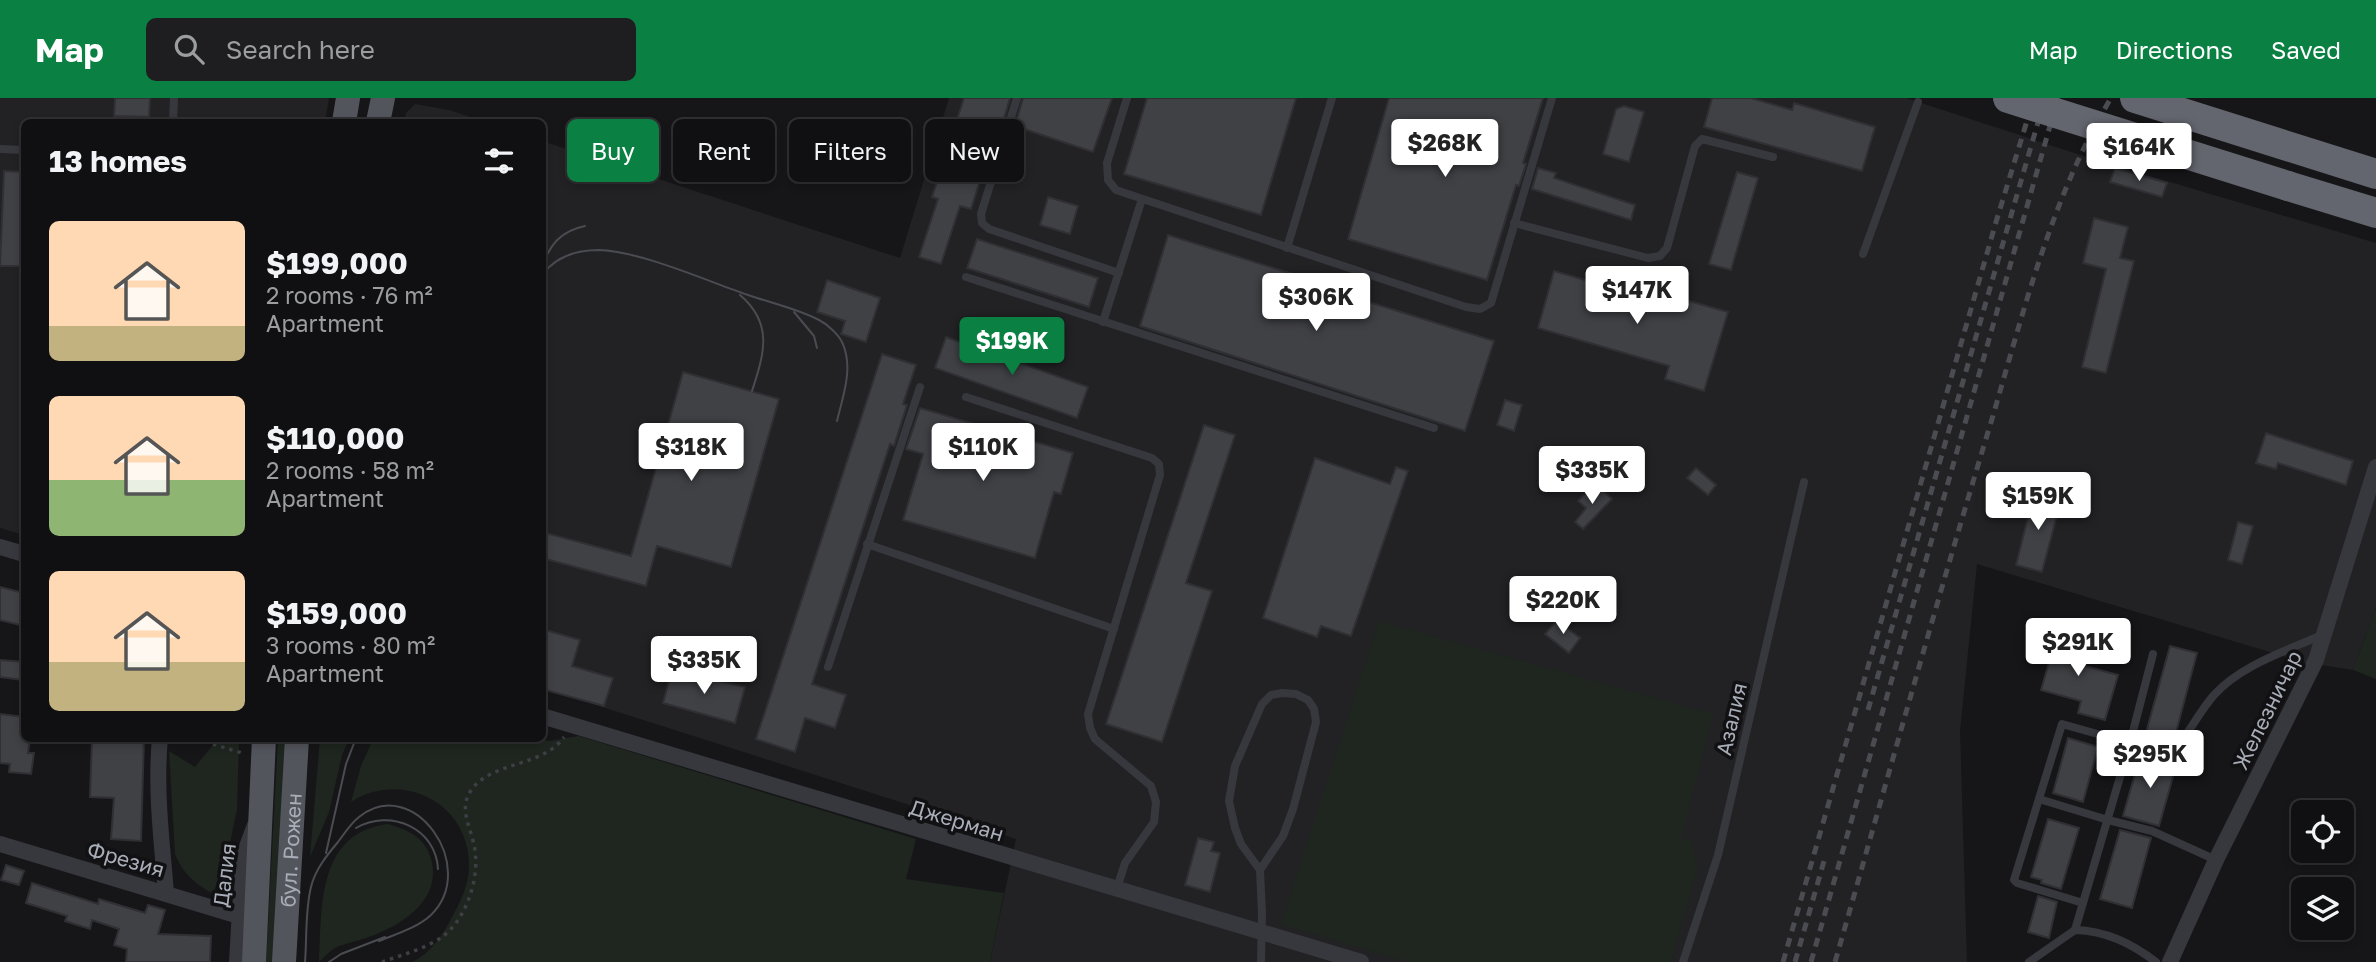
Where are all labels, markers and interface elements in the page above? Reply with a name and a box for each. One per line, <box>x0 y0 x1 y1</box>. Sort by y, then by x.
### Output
search box <box>146 18 636 81</box>
text: Map <box>35 30 104 69</box>
icon: search <box>170 30 208 68</box>
text: Search here <box>226 34 375 65</box>
text: Map <box>2029 35 2078 64</box>
text: Directions <box>2116 35 2233 64</box>
text: Saved <box>2271 35 2341 64</box>
chip: Buy <box>567 119 659 182</box>
chip: Rent <box>673 119 775 182</box>
chip: Filters <box>789 119 911 182</box>
chip: New <box>925 119 1024 182</box>
pin: $268K <box>1396 120 1494 179</box>
pin: $164K <box>2090 123 2188 183</box>
text: $268K <box>1407 128 1483 156</box>
text: $164K <box>2103 132 2175 160</box>
icon: filters <box>480 142 518 180</box>
text: 13 homes <box>49 143 187 179</box>
text: $199,000 <box>266 245 408 281</box>
icon: home <box>105 249 189 333</box>
pin: $147K <box>1588 266 1686 326</box>
pin: $306K <box>1267 274 1365 333</box>
text: $147K <box>1602 275 1672 303</box>
text: 2 rooms · 76 m² <box>266 281 433 309</box>
text: $306K <box>1278 282 1354 310</box>
text: Apartment <box>266 309 384 337</box>
pin: $199K <box>963 317 1061 377</box>
text: $199K <box>975 326 1049 354</box>
text: $110,000 <box>266 420 405 456</box>
icon: home <box>105 424 189 508</box>
pin: $318K <box>642 424 740 483</box>
pin: $110K <box>934 424 1032 483</box>
text: $318K <box>655 432 727 460</box>
text: $110K <box>948 432 1018 460</box>
pin: $335K <box>1543 446 1641 506</box>
text: $335K <box>1555 455 1629 483</box>
text: 2 rooms · 58 m² <box>266 456 434 484</box>
pin: $159K <box>1989 472 2087 532</box>
text: $159K <box>2002 481 2074 509</box>
text: Apartment <box>266 484 384 512</box>
pin: $220K <box>1514 576 1612 636</box>
text: $220K <box>1525 585 1601 613</box>
text: $159,000 <box>266 595 407 631</box>
icon: home <box>105 599 189 683</box>
pin: $291K <box>2029 618 2127 678</box>
text: $291K <box>2042 627 2114 655</box>
text: 3 rooms · 80 m² <box>266 631 435 659</box>
pin: $335K <box>655 636 753 696</box>
text: $335K <box>667 645 741 673</box>
street label: Железничар <box>2227 646 2307 774</box>
text: Apartment <box>266 659 384 687</box>
street label: Азалия <box>1710 680 1752 758</box>
pin: $295K <box>2101 730 2199 790</box>
text: $295K <box>2113 739 2187 767</box>
street label: бул. Рожен <box>274 792 307 908</box>
street label: Джерман <box>907 793 1007 847</box>
map controls <box>2291 800 2354 940</box>
button: locate <box>2291 800 2354 863</box>
street label: Фрезия <box>84 836 168 882</box>
street label: Далия <box>207 842 241 908</box>
button: layers <box>2291 877 2354 940</box>

